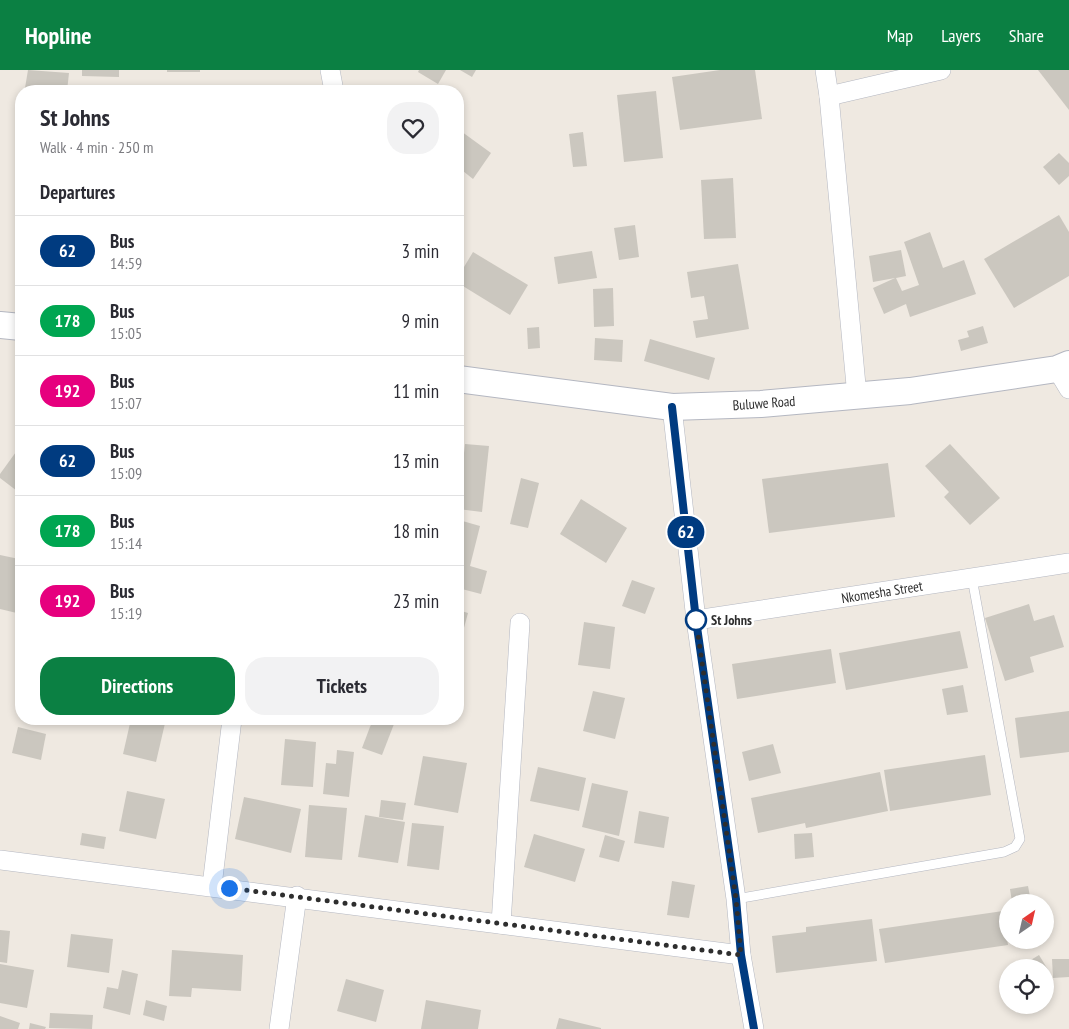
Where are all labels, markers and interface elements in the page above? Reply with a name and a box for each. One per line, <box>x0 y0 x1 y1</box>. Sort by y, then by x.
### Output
text: Hopline <box>25 20 91 51</box>
text: Map <box>887 24 913 47</box>
text: Layers <box>941 24 981 47</box>
text: Share <box>1009 24 1044 47</box>
text: St Johns <box>40 102 110 133</box>
button: heart <box>387 102 439 154</box>
text: Walk · 4 min · 250 m <box>40 137 153 157</box>
text: Departures <box>40 180 115 204</box>
text: Bus <box>110 229 134 253</box>
text: 62 <box>59 239 76 262</box>
text: 3 min <box>402 239 439 263</box>
text: 14:59 <box>110 253 142 273</box>
text: Bus <box>110 299 134 323</box>
text: 178 <box>55 309 80 332</box>
text: 9 min <box>402 309 439 333</box>
text: 15:05 <box>110 323 142 343</box>
text: Bus <box>110 369 134 393</box>
text: 192 <box>55 379 80 402</box>
text: 11 min <box>393 379 439 403</box>
street label: Buluwe Road <box>732 392 796 414</box>
text: 15:07 <box>110 393 142 413</box>
text: Bus <box>110 439 134 463</box>
text: 62 <box>59 449 76 472</box>
text: 13 min <box>393 449 439 473</box>
text: 15:09 <box>110 463 142 483</box>
text: Bus <box>110 509 134 533</box>
line badge: 62 <box>664 516 708 548</box>
text: 178 <box>55 519 80 542</box>
text: 18 min <box>393 519 439 543</box>
text: 62 <box>677 520 695 543</box>
text: 15:14 <box>110 533 142 553</box>
street label: Nkomesha Street <box>840 577 924 607</box>
text: Bus <box>110 579 134 603</box>
text: 192 <box>55 589 80 612</box>
text: 23 min <box>393 589 439 613</box>
text: 15:19 <box>110 603 142 623</box>
marker: St Johns <box>685 609 707 631</box>
place label: St Johns <box>711 611 752 629</box>
button: Directions <box>40 657 235 715</box>
button: Tickets <box>245 657 439 715</box>
your location <box>217 876 242 901</box>
north arrow <box>999 894 1054 949</box>
map controls <box>999 894 1054 1014</box>
button: locate <box>999 959 1054 1014</box>

